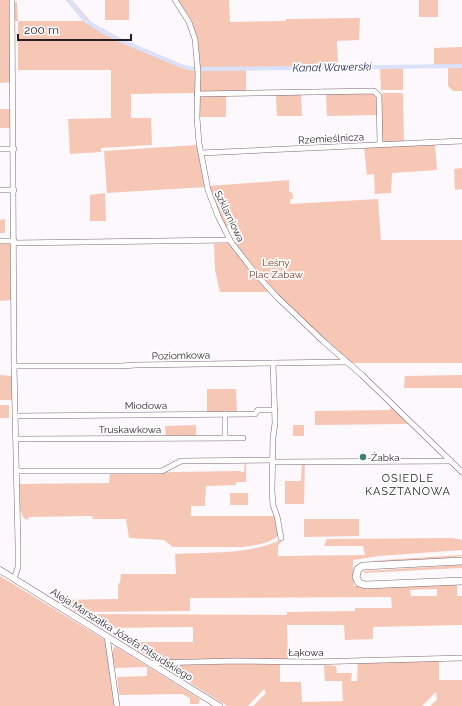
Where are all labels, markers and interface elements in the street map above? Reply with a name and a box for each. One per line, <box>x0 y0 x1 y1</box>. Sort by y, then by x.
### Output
scale bar <box>18 16 131 42</box>
text: 200 m <box>24 23 59 37</box>
water label: Kanał Wawerski <box>292 60 372 75</box>
street label: Rzemieślnicza <box>298 131 364 146</box>
street label: Szklarniowa <box>213 189 247 243</box>
park label: Leśny Plac Zabaw <box>249 257 303 280</box>
street label: Poziomkowa <box>152 349 210 362</box>
street label: Miodowa <box>125 400 167 411</box>
street label: Truskawkowa <box>99 424 161 435</box>
marker: Żabka <box>358 452 368 462</box>
place label: Żabka <box>371 452 400 463</box>
district label: OSIEDLE KASZTANOWA <box>365 472 451 498</box>
street label: Aleja Marszałka Józefa Piłsudskiego <box>49 586 195 683</box>
street label: Łąkowa <box>288 647 324 658</box>

